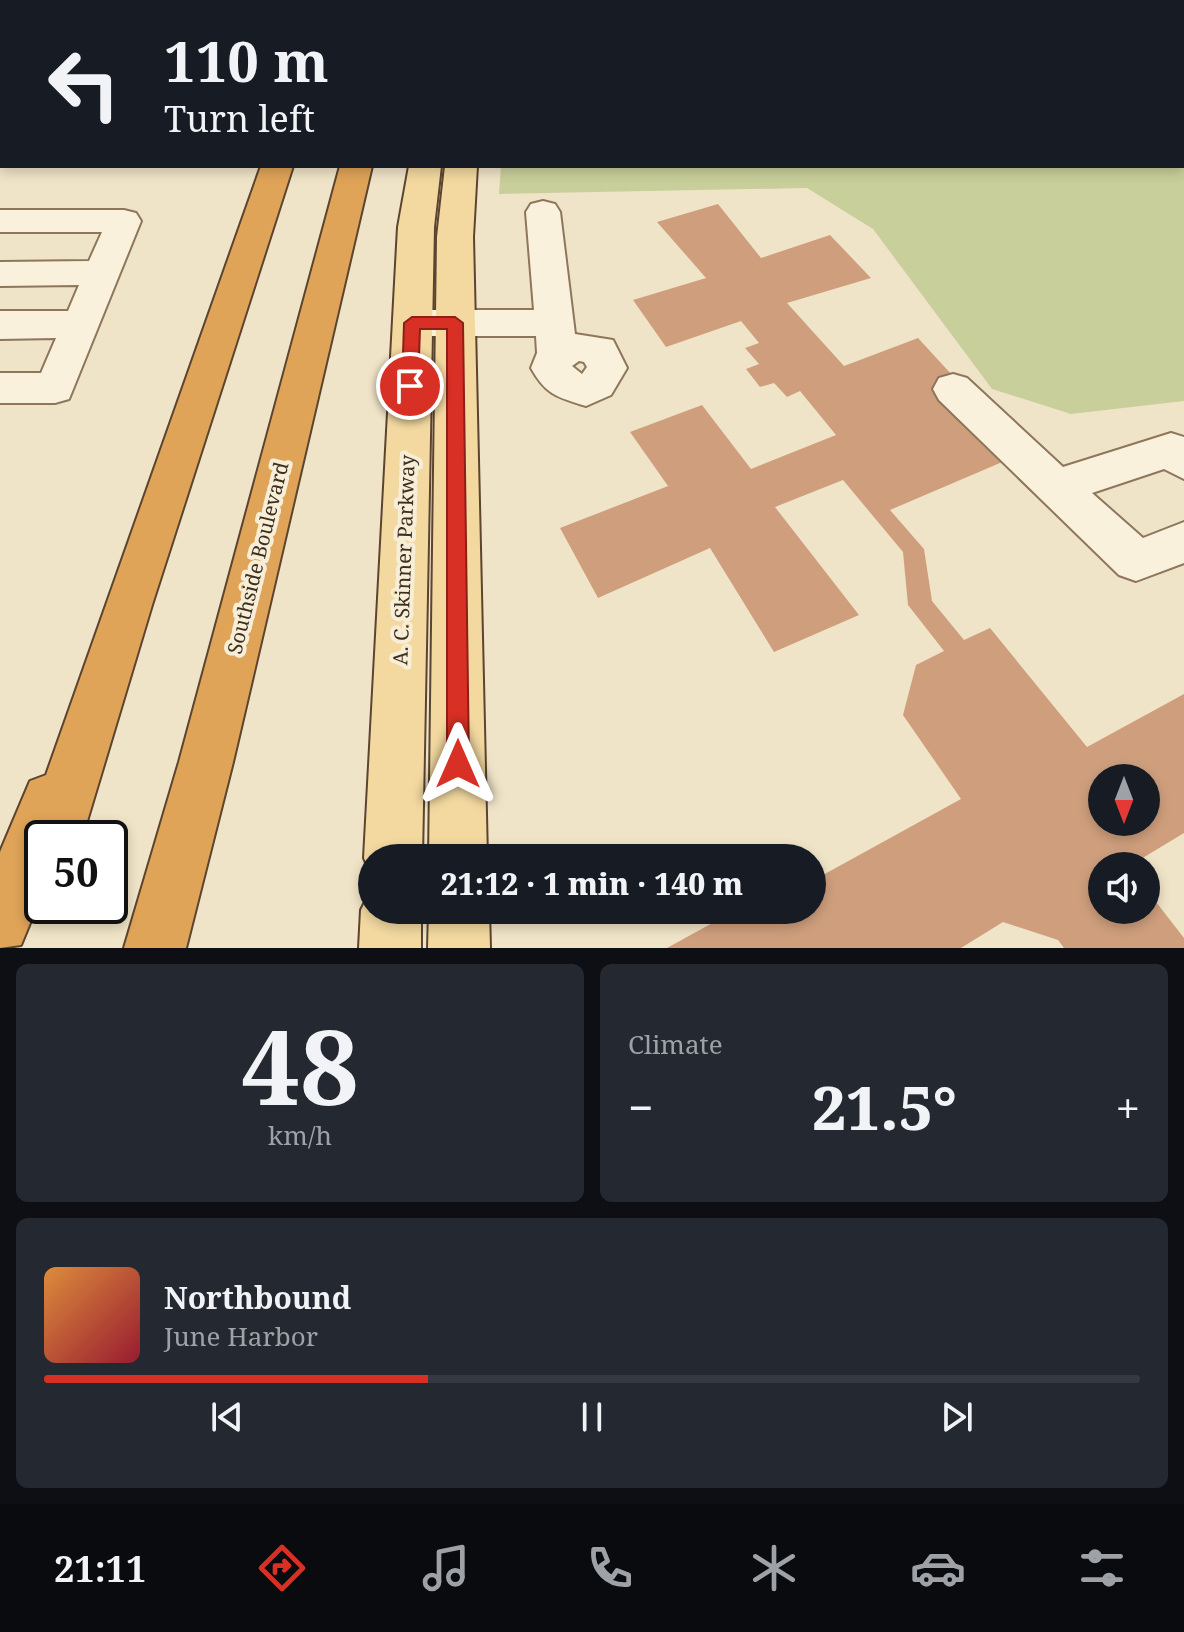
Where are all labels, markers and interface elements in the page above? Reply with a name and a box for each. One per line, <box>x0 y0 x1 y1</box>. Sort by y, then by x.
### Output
text: 110 m <box>164 22 329 98</box>
icon: left <box>32 32 136 136</box>
text: Turn left <box>164 94 315 143</box>
pin <box>376 352 444 420</box>
icon: arrive <box>388 364 432 408</box>
street label: A. C. Skinner Parkway <box>386 454 421 666</box>
street label: Southside Boulevard <box>221 459 294 657</box>
position arrow <box>416 722 500 806</box>
north arrow <box>1088 764 1160 836</box>
map controls <box>1088 764 1160 924</box>
speed limit sign: 50 <box>24 820 128 924</box>
button: sound <box>1088 852 1160 924</box>
text: 21:12 · 1 min · 140 m <box>441 863 743 904</box>
text: 48 <box>241 994 359 1135</box>
text: Climate <box>628 1026 723 1062</box>
text: 21.5° <box>812 1066 957 1148</box>
text: − <box>628 1077 653 1137</box>
text: + <box>1115 1077 1140 1137</box>
text: km/h <box>268 1117 332 1153</box>
text: Northbound <box>164 1277 351 1318</box>
text: June Harbor <box>164 1318 318 1354</box>
icon: previous <box>205 1395 249 1439</box>
icon: pause <box>570 1395 614 1439</box>
icon: next <box>935 1395 979 1439</box>
icon: directions <box>254 1540 310 1596</box>
icon: music <box>418 1540 474 1596</box>
icon: phone <box>582 1540 638 1596</box>
icon: climate <box>746 1540 802 1596</box>
icon: car <box>910 1540 966 1596</box>
icon: filters <box>1074 1540 1130 1596</box>
text: 21:11 <box>54 1544 146 1593</box>

